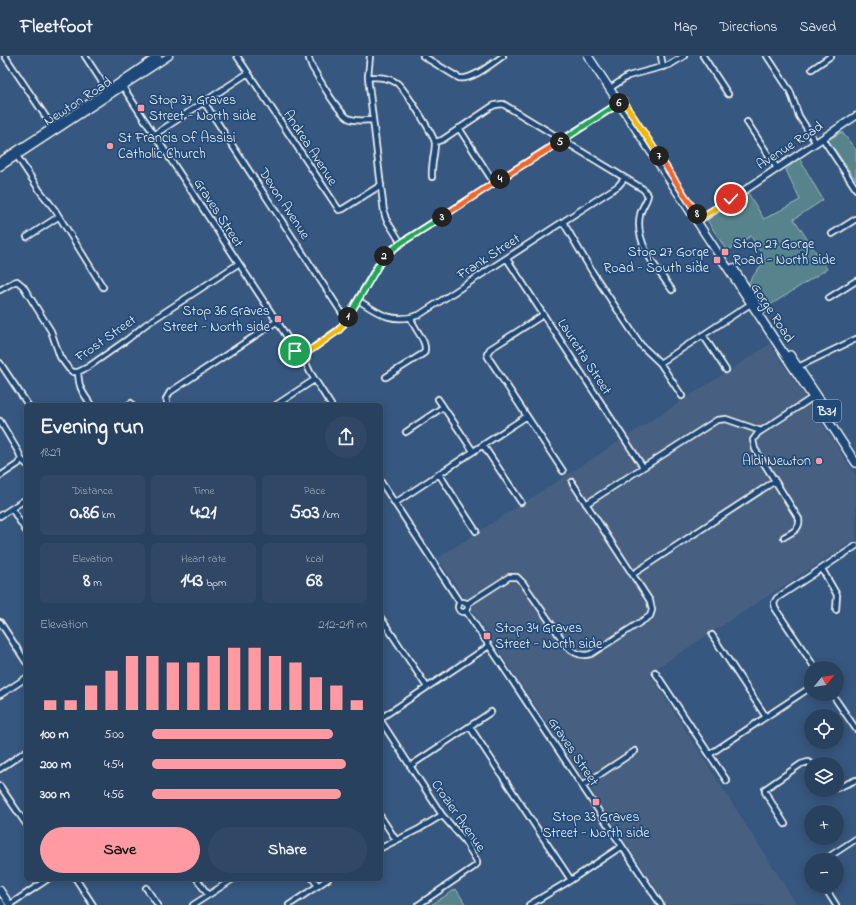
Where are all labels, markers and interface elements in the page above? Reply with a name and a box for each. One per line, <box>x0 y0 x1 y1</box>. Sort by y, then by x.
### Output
text: Fleetfoot <box>20 14 93 41</box>
text: Map <box>674 17 697 38</box>
text: Directions <box>719 17 777 38</box>
text: Saved <box>799 17 836 38</box>
street label: Newton Road <box>40 72 116 132</box>
place label: Stop 37 Graves Street - North side <box>149 90 257 127</box>
pin: 6 <box>609 93 629 113</box>
text: 6 <box>617 95 621 111</box>
marker: Stop 37 Graves Street - North side <box>136 103 146 113</box>
street label: Andrea Avenue <box>278 106 343 191</box>
street label: Avenue Road <box>752 116 828 175</box>
place label: St Francis Of Assisi Catholic Church <box>118 128 236 165</box>
pin: 5 <box>550 132 570 152</box>
text: 5 <box>557 134 563 150</box>
marker: St Francis Of Assisi Catholic Church <box>105 141 115 151</box>
pin: 7 <box>649 146 669 166</box>
text: 7 <box>657 148 661 164</box>
street label: Devon Avenue <box>252 163 315 244</box>
pin: 4 <box>490 169 510 189</box>
text: 4 <box>498 171 502 187</box>
street label: Graves Street <box>188 174 248 252</box>
pin <box>714 182 748 216</box>
icon: check <box>720 188 742 210</box>
pin: 8 <box>687 204 707 224</box>
text: 8 <box>695 206 699 222</box>
pin: 3 <box>432 207 452 227</box>
text: 3 <box>440 209 444 225</box>
street label: Frank Street <box>452 229 525 286</box>
place label: Stop 27 Gorge Road - North side <box>733 234 836 271</box>
place label: Stop 27 Gorge Road - South side <box>603 242 710 279</box>
pin: 2 <box>374 246 394 266</box>
marker: Stop 27 Gorge Road - North side <box>720 247 730 257</box>
text: 2 <box>381 248 387 264</box>
marker: Stop 27 Gorge Road - South side <box>712 255 722 265</box>
street label: Gorge Road <box>744 279 799 347</box>
place label: Stop 36 Graves Street - North side <box>163 301 271 338</box>
pin: 1 <box>338 307 358 327</box>
text: 1 <box>346 309 350 325</box>
street label: Frost Street <box>70 310 141 368</box>
marker: Stop 36 Graves Street - North side <box>273 314 283 324</box>
street label: Lauretta Street <box>551 315 617 399</box>
pin <box>278 334 312 368</box>
icon: arrive <box>284 340 306 362</box>
road number: B31 <box>813 400 841 422</box>
text: Evening run <box>40 412 144 444</box>
button: share <box>325 416 367 458</box>
text: 18:29 <box>40 443 61 462</box>
place label: Aldi Newton <box>742 451 811 472</box>
marker: Aldi Newton <box>814 456 824 466</box>
text: Distance <box>72 483 113 499</box>
text: Time <box>193 483 214 499</box>
text: Pace <box>304 483 325 499</box>
text: 0.86 <box>70 499 99 528</box>
text: 4:21 <box>190 499 217 528</box>
text: 5:03 <box>290 499 320 528</box>
text: km <box>99 507 115 523</box>
text: /km <box>320 507 339 523</box>
text: Elevation <box>72 551 113 567</box>
text: Heart rate <box>181 551 226 567</box>
text: kcal <box>306 551 323 567</box>
text: 8 <box>83 567 91 596</box>
text: 143 <box>181 567 203 596</box>
text: 68 <box>306 567 323 596</box>
text: m <box>91 575 102 591</box>
text: bpm <box>203 575 226 591</box>
text: Elevation <box>40 615 88 634</box>
text: 212–219 m <box>318 615 367 634</box>
place label: Stop 34 Graves Street - North side <box>495 618 603 655</box>
marker: Stop 34 Graves Street - North side <box>482 631 492 641</box>
north arrow <box>804 661 844 701</box>
map controls <box>804 661 844 893</box>
button: locate <box>804 709 844 749</box>
street label: Graves Street <box>542 714 604 791</box>
text: 100 m <box>40 725 69 744</box>
text: 5:00 <box>104 725 124 744</box>
text: 200 m <box>40 755 71 774</box>
text: 4:54 <box>104 755 123 774</box>
button: layers <box>804 757 844 797</box>
street label: Crozier Avenue <box>425 776 491 857</box>
text: 300 m <box>40 785 70 804</box>
text: 4:56 <box>104 785 124 804</box>
marker: Stop 33 Graves Street - North side <box>591 797 601 807</box>
button: + <box>804 805 844 845</box>
place label: Stop 33 Graves Street - North side <box>542 807 650 844</box>
button: Save <box>40 827 200 873</box>
button: Share <box>208 827 367 873</box>
button: − <box>804 853 844 893</box>

